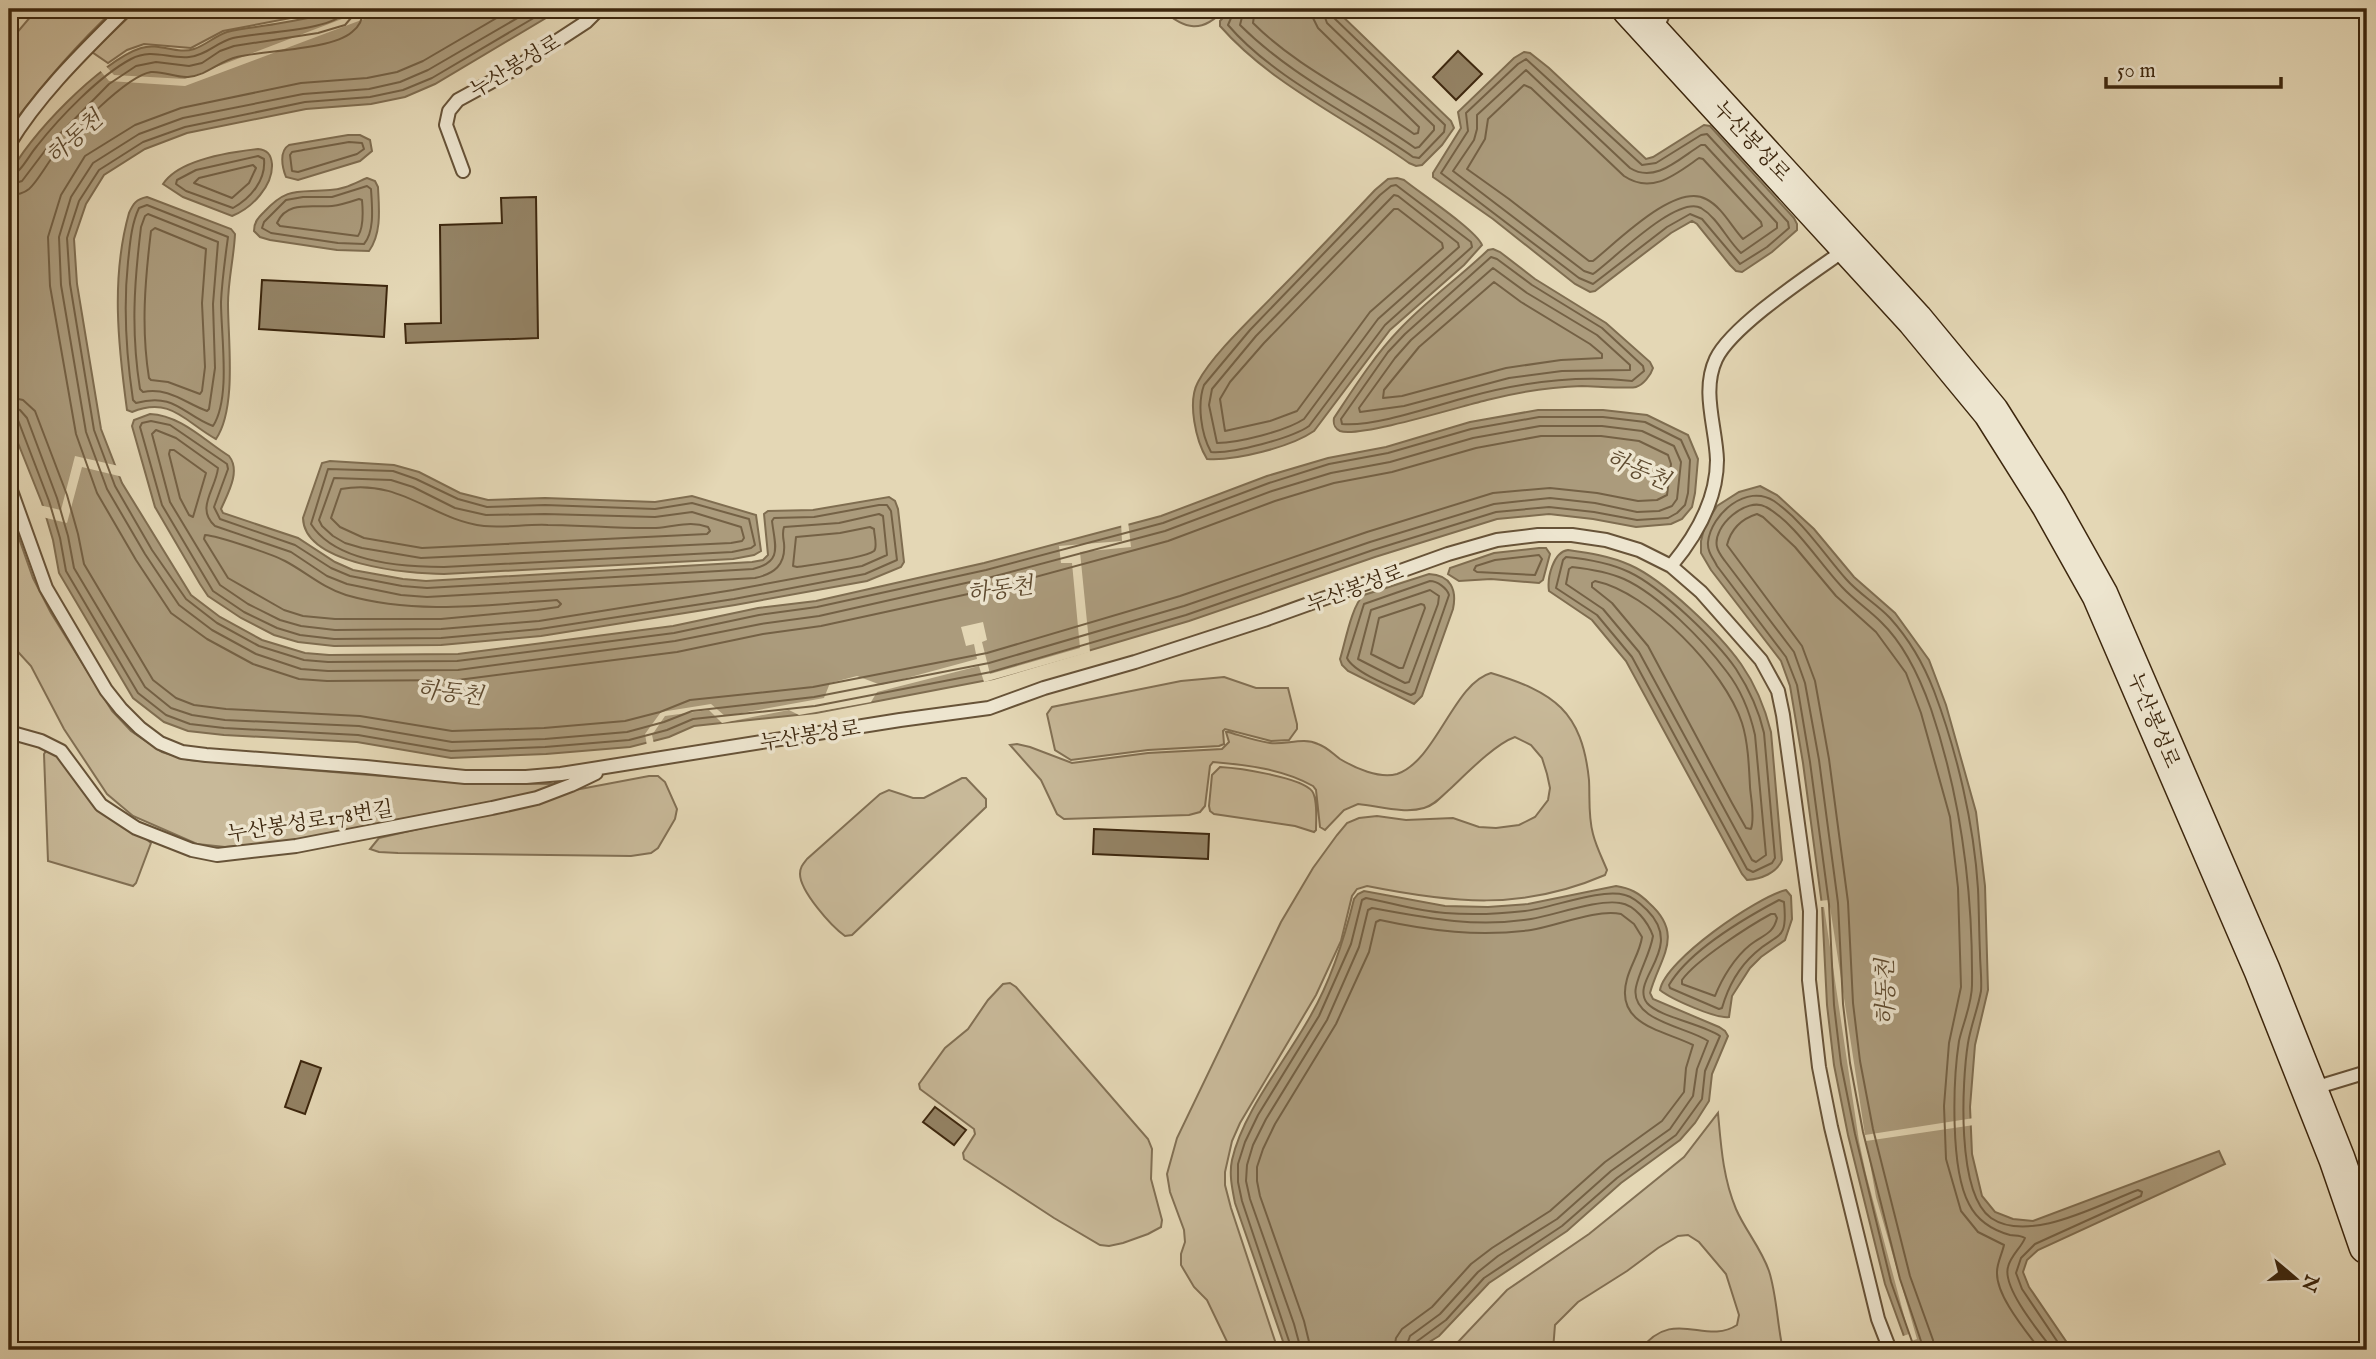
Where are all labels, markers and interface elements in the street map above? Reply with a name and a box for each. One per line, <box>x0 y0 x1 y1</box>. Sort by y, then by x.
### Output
street label: 누산봉성로 <box>465 30 566 105</box>
scale bar <box>2106 46 2282 90</box>
text: 50 m <box>2117 58 2156 85</box>
street label: 누산봉성로 <box>1706 96 1795 188</box>
water label: 하동천 <box>41 104 111 171</box>
water label: 하동천 <box>1601 444 1675 497</box>
street label: 누산봉성로 <box>1303 559 1408 619</box>
water label: 하동천 <box>965 571 1037 609</box>
street label: 누산봉성로 <box>2120 669 2185 773</box>
water label: 하동천 <box>415 675 486 712</box>
street label: 누산봉성로 <box>758 715 862 758</box>
street label: 누산봉성로178번길 <box>225 796 395 849</box>
water label: 하동천 <box>1871 957 1902 1026</box>
north arrow <box>2260 1244 2330 1314</box>
text: N <box>2295 1270 2324 1295</box>

